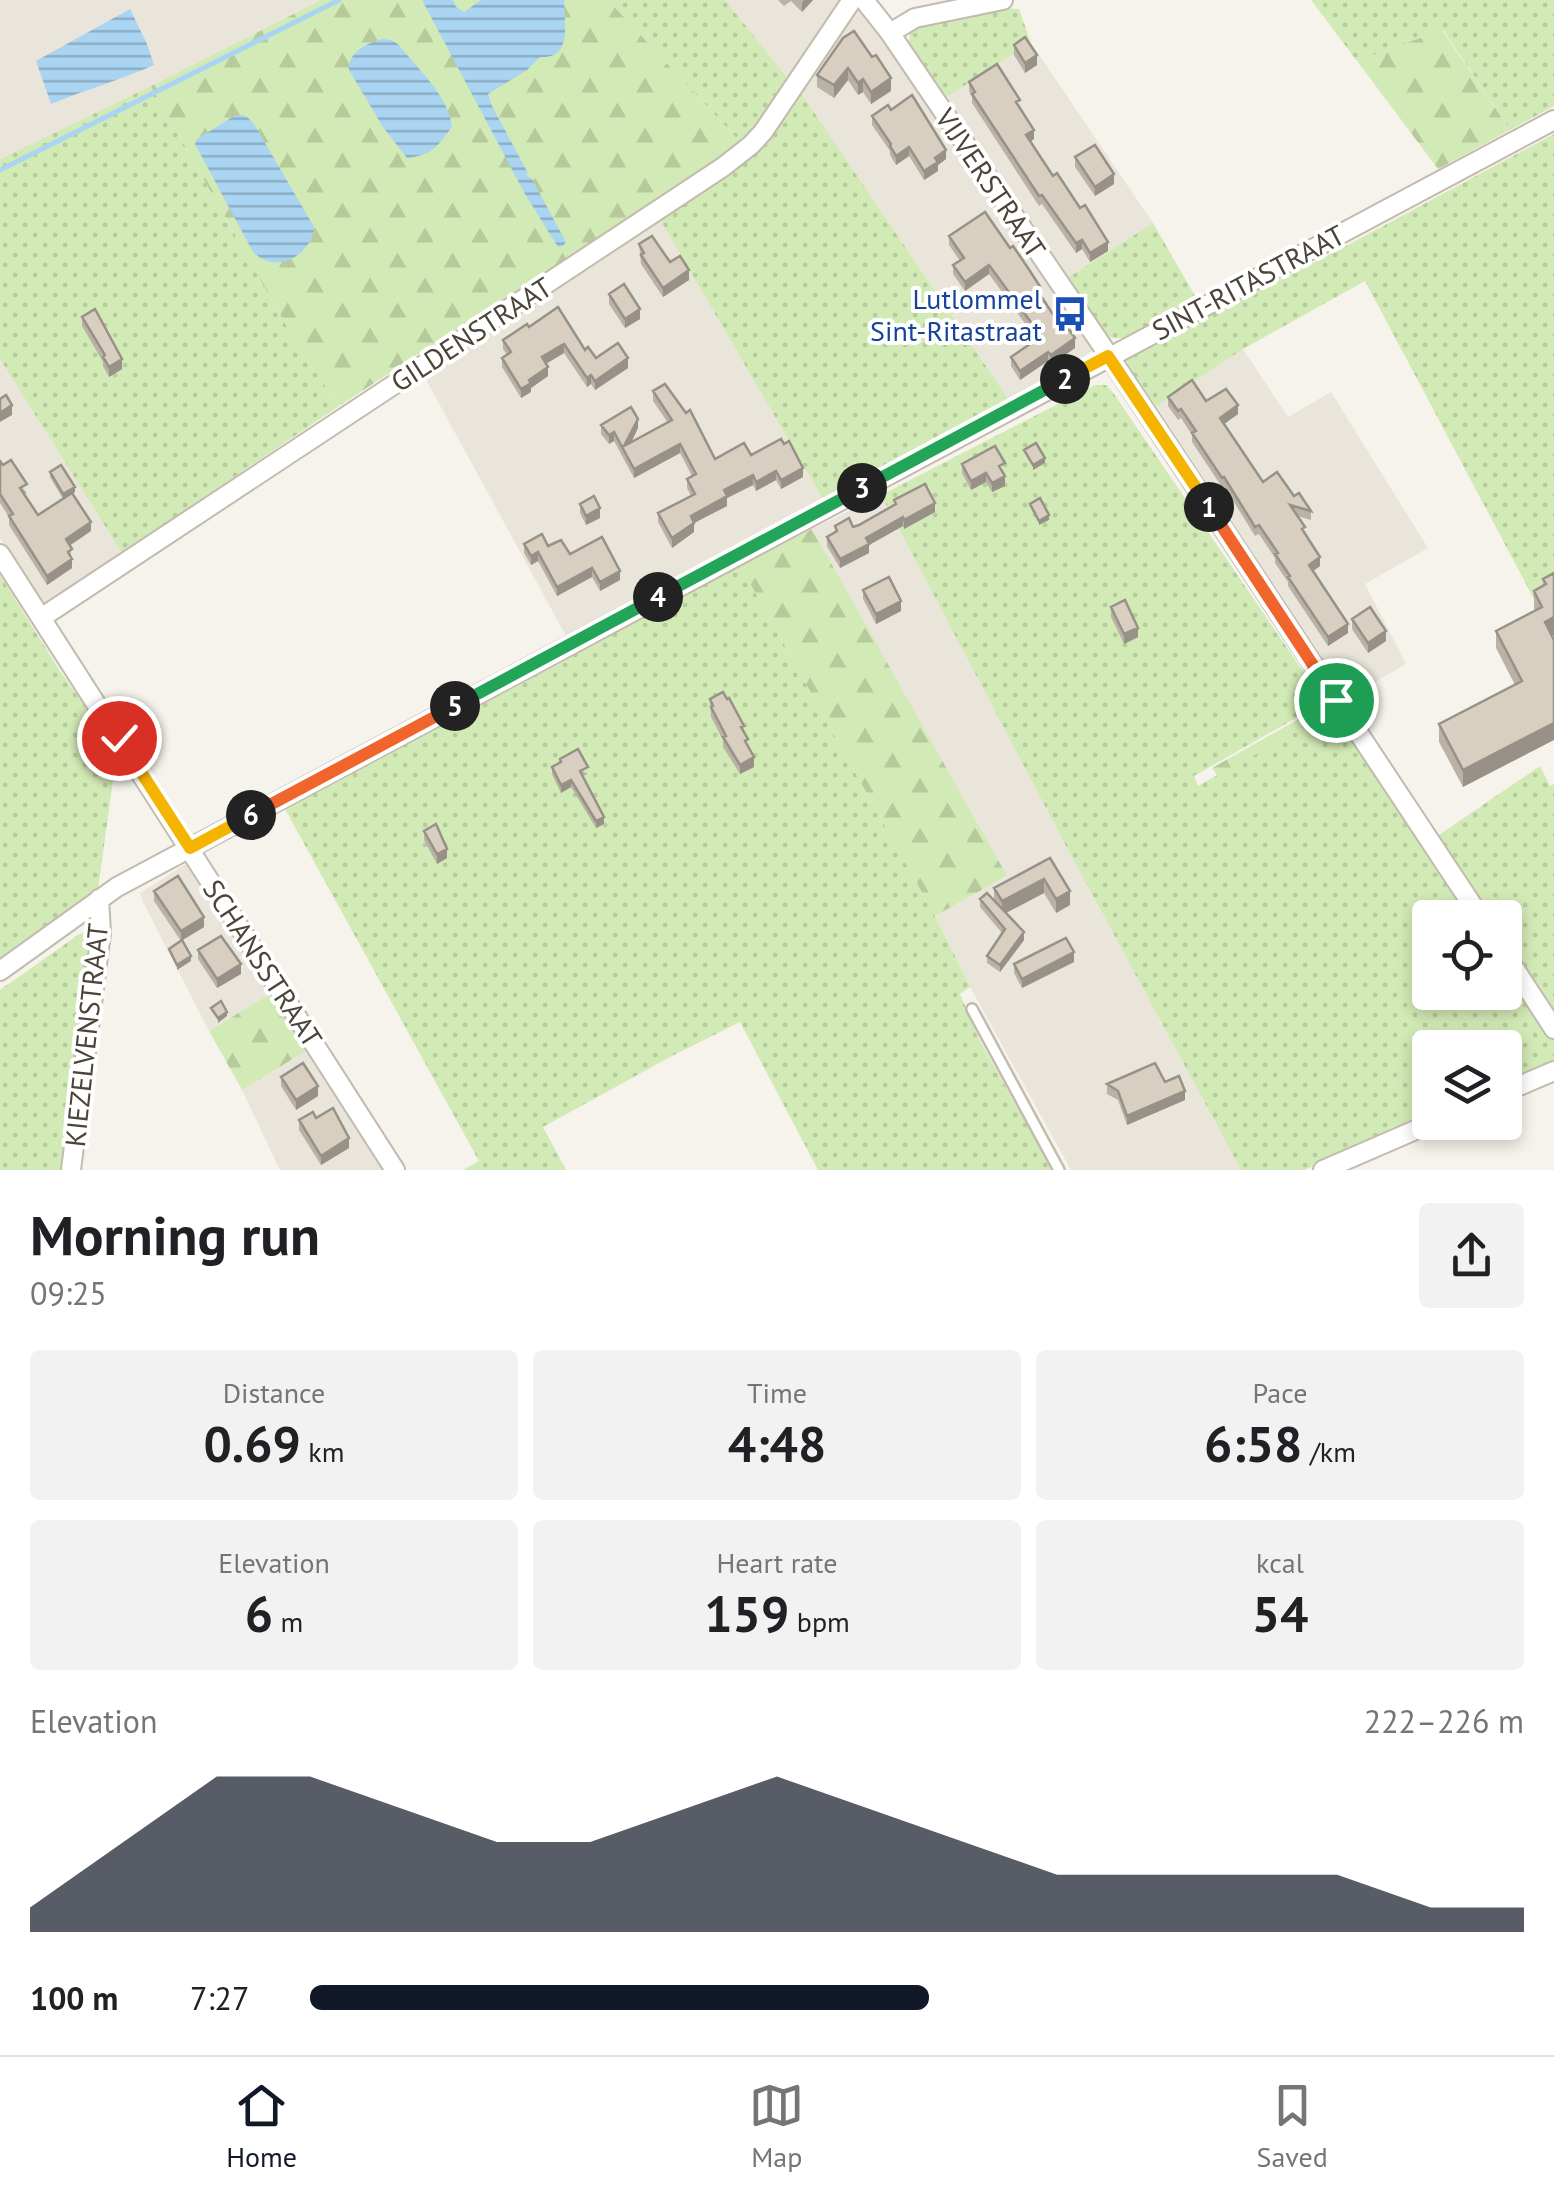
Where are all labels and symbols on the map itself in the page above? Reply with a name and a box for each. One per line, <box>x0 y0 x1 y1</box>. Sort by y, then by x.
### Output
street label: VIJVERSTRAAT <box>927 100 1055 265</box>
street label: SINT-RITASTRAAT <box>1145 216 1351 348</box>
street label: GILDENSTRAAT <box>383 268 559 400</box>
place label: Lutlommel Sint-Ritastraat <box>870 280 1043 349</box>
bus stop icon: Lutlommel Sint-Ritastraat <box>1051 295 1089 333</box>
pin: 2 <box>1040 354 1090 404</box>
pin: 3 <box>837 463 887 513</box>
pin: 1 <box>1184 482 1234 532</box>
pin: 4 <box>633 572 683 622</box>
pin <box>1294 658 1379 743</box>
pin: 5 <box>430 681 480 731</box>
pin <box>77 696 162 781</box>
pin: 6 <box>226 790 276 840</box>
street label: SCHANSSTRAAT <box>195 872 331 1054</box>
street label: KIEZELVENSTRAAT <box>56 921 116 1149</box>

